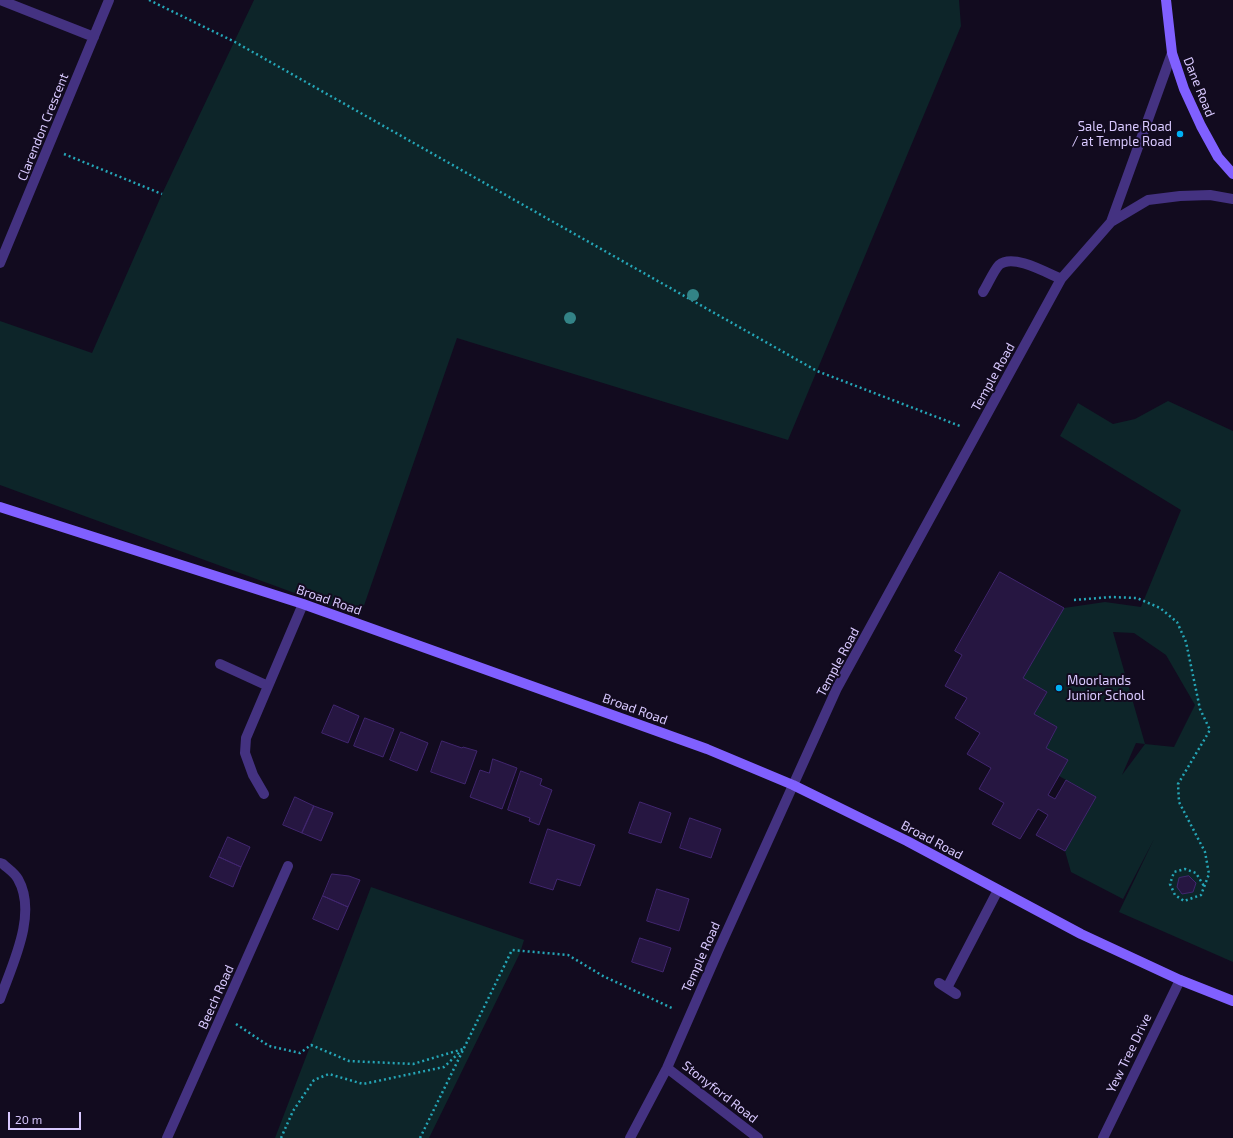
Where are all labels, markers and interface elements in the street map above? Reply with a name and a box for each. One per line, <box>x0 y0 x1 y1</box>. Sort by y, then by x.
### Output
street label: Dane Road <box>1180 55 1218 119</box>
street label: Clarendon Crescent <box>14 71 72 183</box>
place label: Sale, Dane Road / at Temple Road <box>1072 119 1172 150</box>
marker: Sale, Dane Road / at Temple Road <box>1175 129 1185 139</box>
street label: Temple Road <box>968 340 1018 414</box>
street label: Broad Road <box>294 582 364 618</box>
street label: Temple Road <box>813 625 863 699</box>
place label: Moorlands Junior School <box>1067 673 1145 704</box>
marker: Moorlands Junior School <box>1054 683 1064 693</box>
street label: Broad Road <box>600 690 670 728</box>
street label: Broad Road <box>898 817 966 863</box>
street label: Temple Road <box>678 919 724 995</box>
street label: Beech Road <box>195 962 237 1032</box>
street label: Yew Tree Drive <box>1103 1011 1155 1095</box>
street label: Stonyford Road <box>679 1058 761 1126</box>
scale bar <box>10 1104 83 1130</box>
text: 20 m <box>15 1112 42 1126</box>

